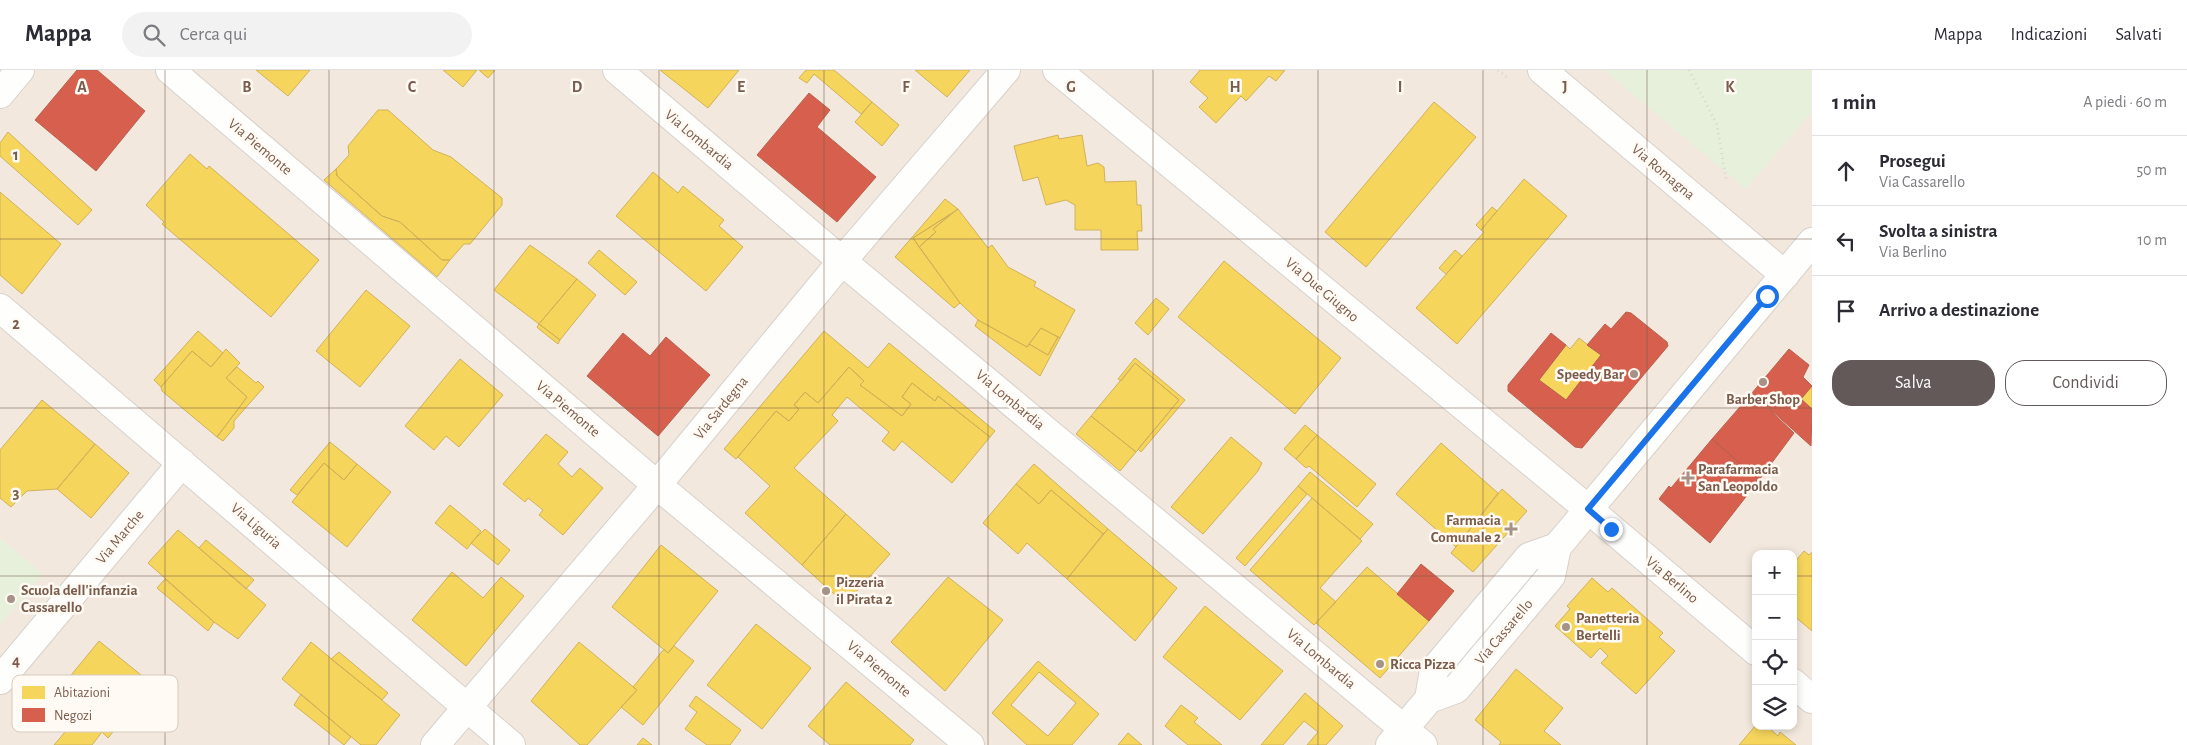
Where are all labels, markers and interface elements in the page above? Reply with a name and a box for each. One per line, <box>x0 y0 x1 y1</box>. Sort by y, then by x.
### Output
search box <box>122 12 472 57</box>
icon: search <box>140 21 168 49</box>
text: Mappa <box>25 22 92 46</box>
text: Cerca qui <box>180 25 247 44</box>
text: Mappa <box>1934 26 1983 44</box>
text: Indicazioni <box>2011 26 2087 44</box>
text: Salvati <box>2115 26 2162 44</box>
text: A <box>77 79 87 95</box>
text: B <box>242 79 252 95</box>
text: C <box>408 79 417 95</box>
text: D <box>572 79 583 95</box>
text: E <box>737 79 745 95</box>
text: F <box>902 79 910 95</box>
text: G <box>1066 79 1076 95</box>
text: H <box>1229 79 1241 95</box>
text: I <box>1398 79 1402 95</box>
text: J <box>1562 79 1568 95</box>
text: K <box>1725 79 1735 95</box>
text: 1 min <box>1832 92 1876 113</box>
text: A piedi · 60 m <box>2083 94 2167 110</box>
street label: Via Lombardia <box>662 107 736 173</box>
street label: Via Piemonte <box>225 116 295 178</box>
street label: Via Romagna <box>1629 141 1698 203</box>
text: 1 <box>13 147 19 163</box>
text: Prosegui <box>1879 152 1946 171</box>
icon: ahead <box>1832 157 1860 185</box>
text: 50 m <box>2136 162 2167 178</box>
text: Via Cassarello <box>1879 174 1965 190</box>
text: Svolta a sinistra <box>1879 222 1998 241</box>
icon: left <box>1832 227 1860 255</box>
text: 10 m <box>2138 232 2167 248</box>
text: Via Berlino <box>1879 244 1947 260</box>
street label: Via Due Giugno <box>1282 255 1362 325</box>
route start <box>1756 285 1779 308</box>
icon: arrive <box>1832 297 1860 325</box>
text: Arrivo a destinazione <box>1879 301 2039 320</box>
text: 2 <box>12 316 20 332</box>
button: Salva <box>1832 360 1995 406</box>
button: Condividi <box>2005 360 2167 406</box>
street label: Via Lombardia <box>973 367 1047 433</box>
place label: Speedy Bar <box>1557 367 1625 382</box>
marker: Speedy Bar <box>1628 368 1640 380</box>
street label: Via Sardegna <box>691 374 751 442</box>
marker: Barber Shop <box>1757 376 1769 388</box>
street label: Via Piemonte <box>533 378 603 440</box>
place label: Barber Shop <box>1726 392 1800 407</box>
place label: Parafarmacia San Leopoldo <box>1698 462 1779 494</box>
marker: Parafarmacia San Leopoldo <box>1682 472 1694 484</box>
text: 3 <box>13 485 20 501</box>
street label: Via Liguria <box>228 500 284 552</box>
street label: Via Marche <box>93 507 147 567</box>
place label: Farmacia Comunale 2 <box>1431 513 1501 545</box>
route end <box>1600 518 1623 541</box>
marker: Farmacia Comunale 2 <box>1505 523 1517 535</box>
map controls <box>1752 550 1797 730</box>
button: + <box>1752 550 1797 595</box>
street label: Via Berlino <box>1643 554 1701 606</box>
place label: Pizzeria il Pirata 2 <box>836 575 892 607</box>
place label: Scuola dell'infanzia Cassarello <box>21 583 138 615</box>
marker: Pizzeria il Pirata 2 <box>820 585 832 597</box>
marker: Scuola dell'infanzia Cassarello <box>5 593 17 605</box>
button: − <box>1752 595 1797 640</box>
street label: Via Cassarello <box>1472 596 1536 668</box>
place label: Panetteria Bertelli <box>1576 611 1640 643</box>
marker: Panetteria Bertelli <box>1560 621 1572 633</box>
street label: Via Lombardia <box>1284 626 1358 692</box>
street label: Via Piemonte <box>844 638 914 700</box>
button: locate <box>1752 640 1797 685</box>
text: 4 <box>12 653 20 669</box>
place label: Ricca Pizza <box>1390 657 1456 672</box>
marker: Ricca Pizza <box>1374 658 1386 670</box>
legend <box>12 675 178 732</box>
button: layers <box>1752 685 1797 730</box>
text: Abitazioni <box>54 686 110 700</box>
text: Negozi <box>54 709 92 723</box>

